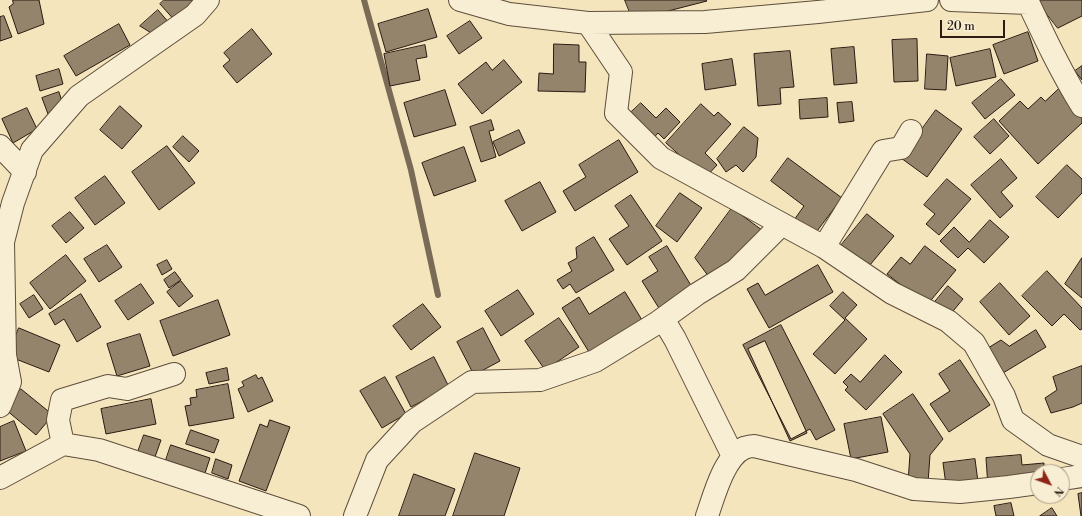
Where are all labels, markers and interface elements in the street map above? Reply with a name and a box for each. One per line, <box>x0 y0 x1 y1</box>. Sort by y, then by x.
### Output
scale bar <box>942 12 1007 38</box>
text: 20 m <box>947 19 975 34</box>
north arrow <box>1030 464 1070 504</box>
text: N <box>1050 483 1066 499</box>

